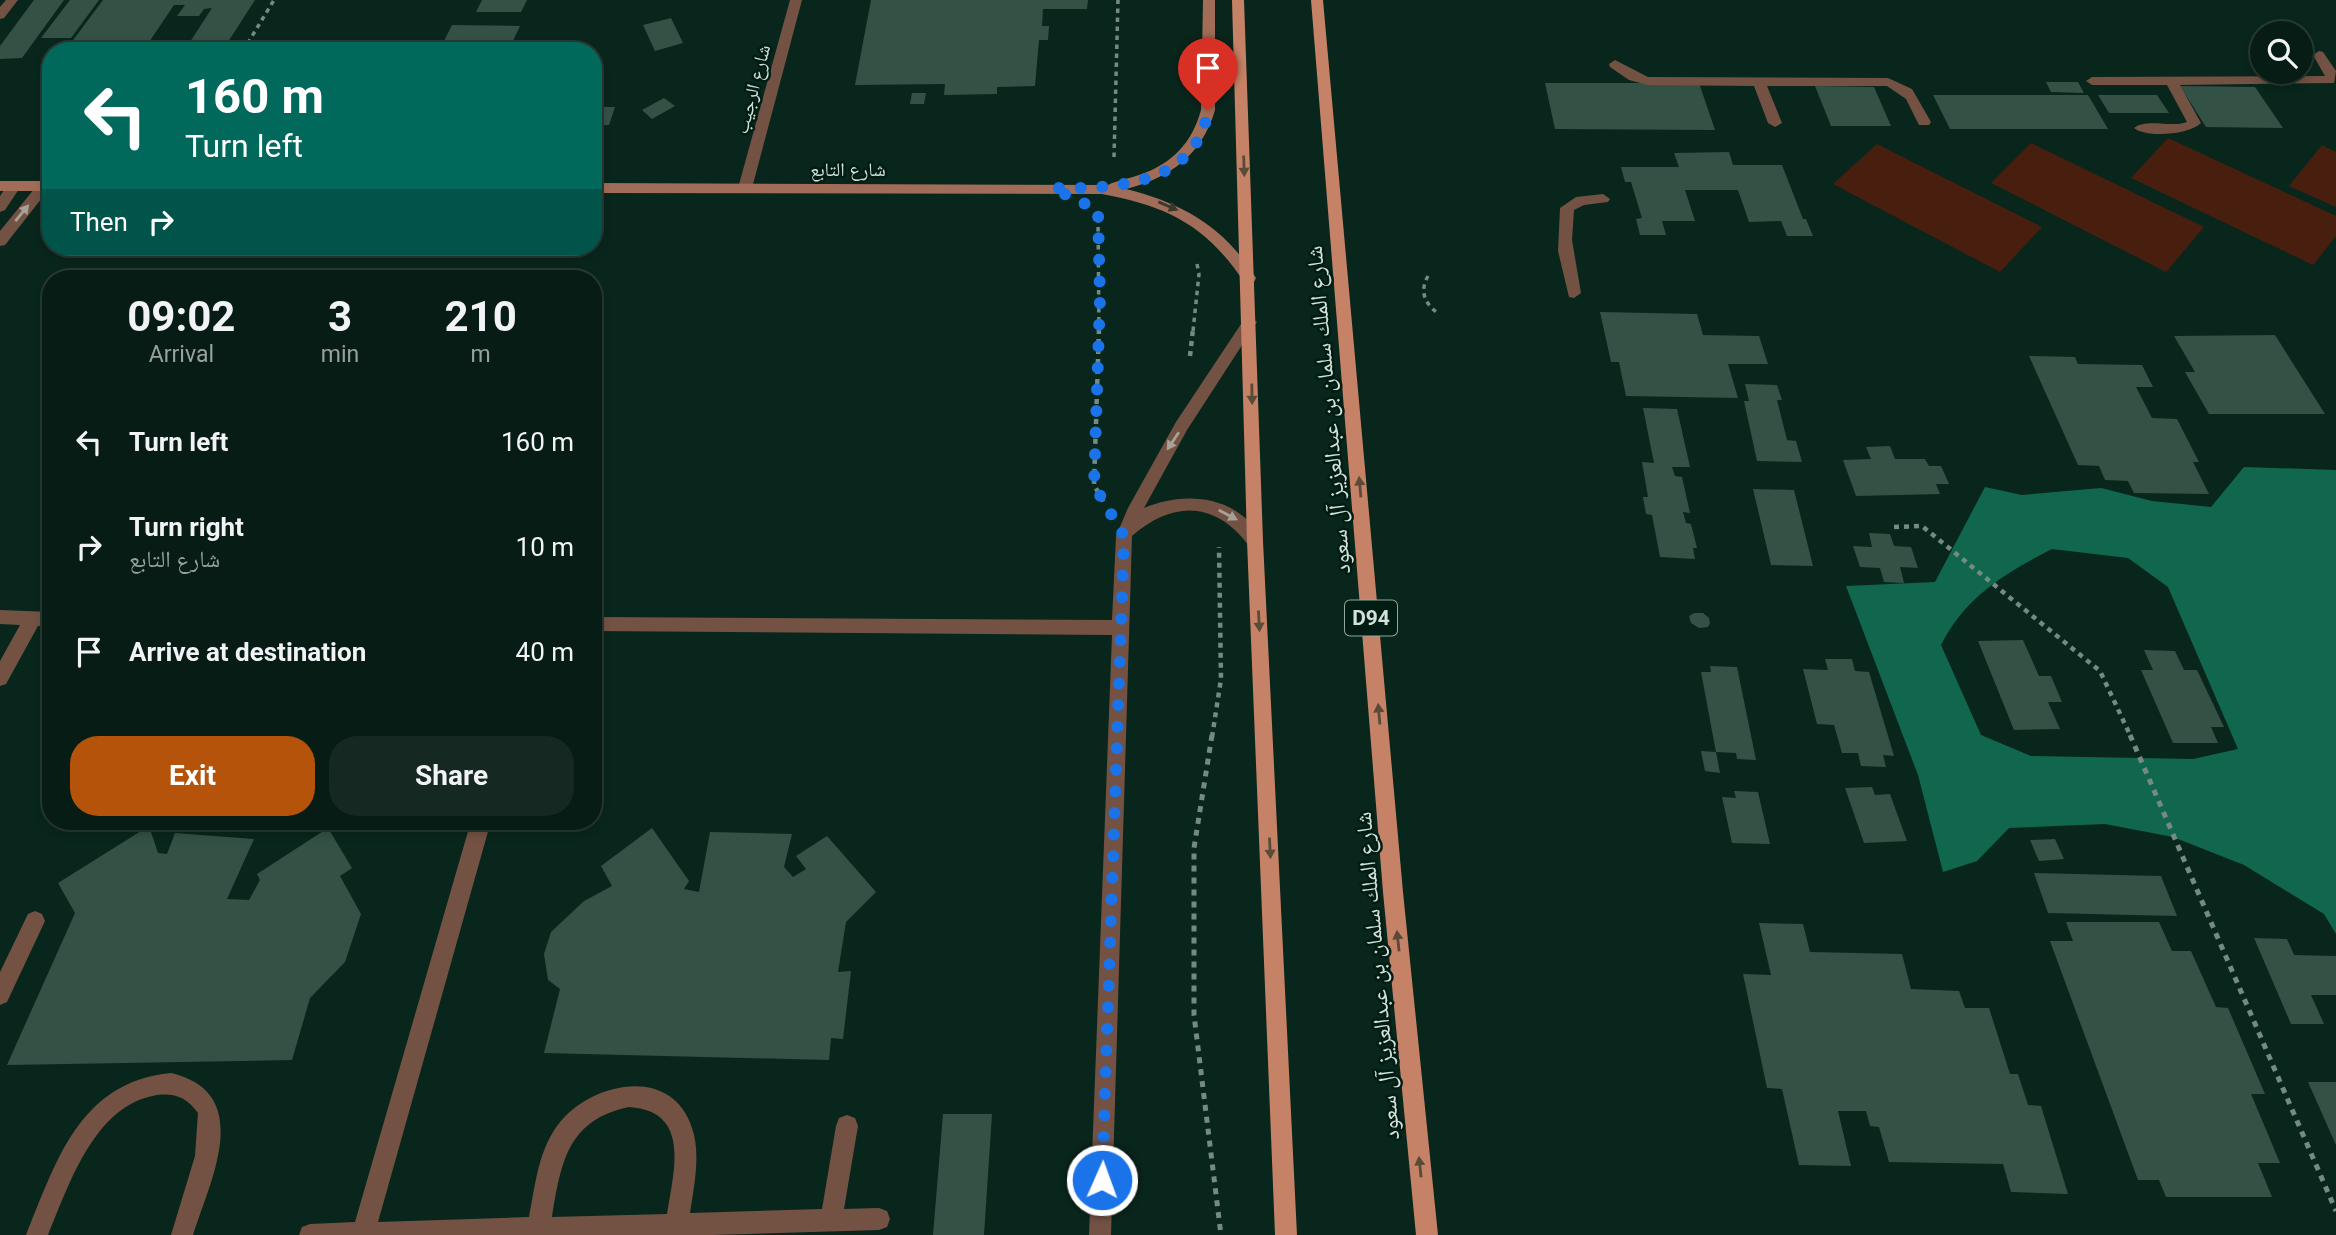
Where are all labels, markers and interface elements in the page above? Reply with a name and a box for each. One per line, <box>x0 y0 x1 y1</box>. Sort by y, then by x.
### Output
map controls <box>2250 21 2313 84</box>
button: search <box>2250 21 2313 84</box>
pin <box>1178 38 1238 110</box>
street label: شارع الرجيب <box>730 42 775 136</box>
icon: arrive <box>1189 49 1227 87</box>
text: 160 m <box>185 68 324 125</box>
icon: left <box>70 70 161 161</box>
text: Turn left <box>185 127 303 165</box>
one-way arrow <box>1239 155 1250 177</box>
street label: شارع التابع <box>810 158 886 182</box>
one-way arrow <box>1158 200 1178 212</box>
icon: right <box>142 203 180 241</box>
one-way arrow <box>14 205 29 222</box>
text: Then <box>70 207 128 237</box>
street label: شارع الملك سلمان بن عبدالعزيز آل سعود <box>1301 245 1357 575</box>
text: 09:02 <box>127 292 235 341</box>
text: 3 <box>328 292 352 341</box>
text: 210 <box>444 292 517 341</box>
text: Arrival <box>149 341 214 368</box>
text: min <box>321 341 359 368</box>
text: m <box>471 341 491 368</box>
one-way arrow <box>1246 383 1257 405</box>
icon: left <box>70 423 108 461</box>
text: Turn left <box>129 427 228 457</box>
text: 160 m <box>501 427 574 457</box>
one-way arrow <box>1166 432 1180 450</box>
one-way arrow <box>1354 476 1365 498</box>
one-way arrow <box>1218 510 1238 521</box>
text: Turn right <box>129 512 244 542</box>
icon: right <box>70 528 108 566</box>
text: 10 m <box>516 532 574 562</box>
text: شارع التابع <box>129 546 220 573</box>
road number: D94 <box>1345 600 1397 636</box>
one-way arrow <box>1254 610 1265 632</box>
icon: arrive <box>70 633 108 671</box>
text: Arrive at destination <box>129 637 366 667</box>
text: 40 m <box>516 637 574 667</box>
one-way arrow <box>1373 703 1384 725</box>
button: Exit <box>70 736 315 816</box>
button: Share <box>329 736 574 816</box>
street label: شارع الملك سلمان بن عبدالعزيز آل سعود <box>1350 811 1406 1141</box>
one-way arrow <box>1265 837 1276 859</box>
one-way arrow <box>1392 929 1403 951</box>
position arrow <box>1065 1143 1139 1217</box>
one-way arrow <box>1414 1156 1425 1178</box>

